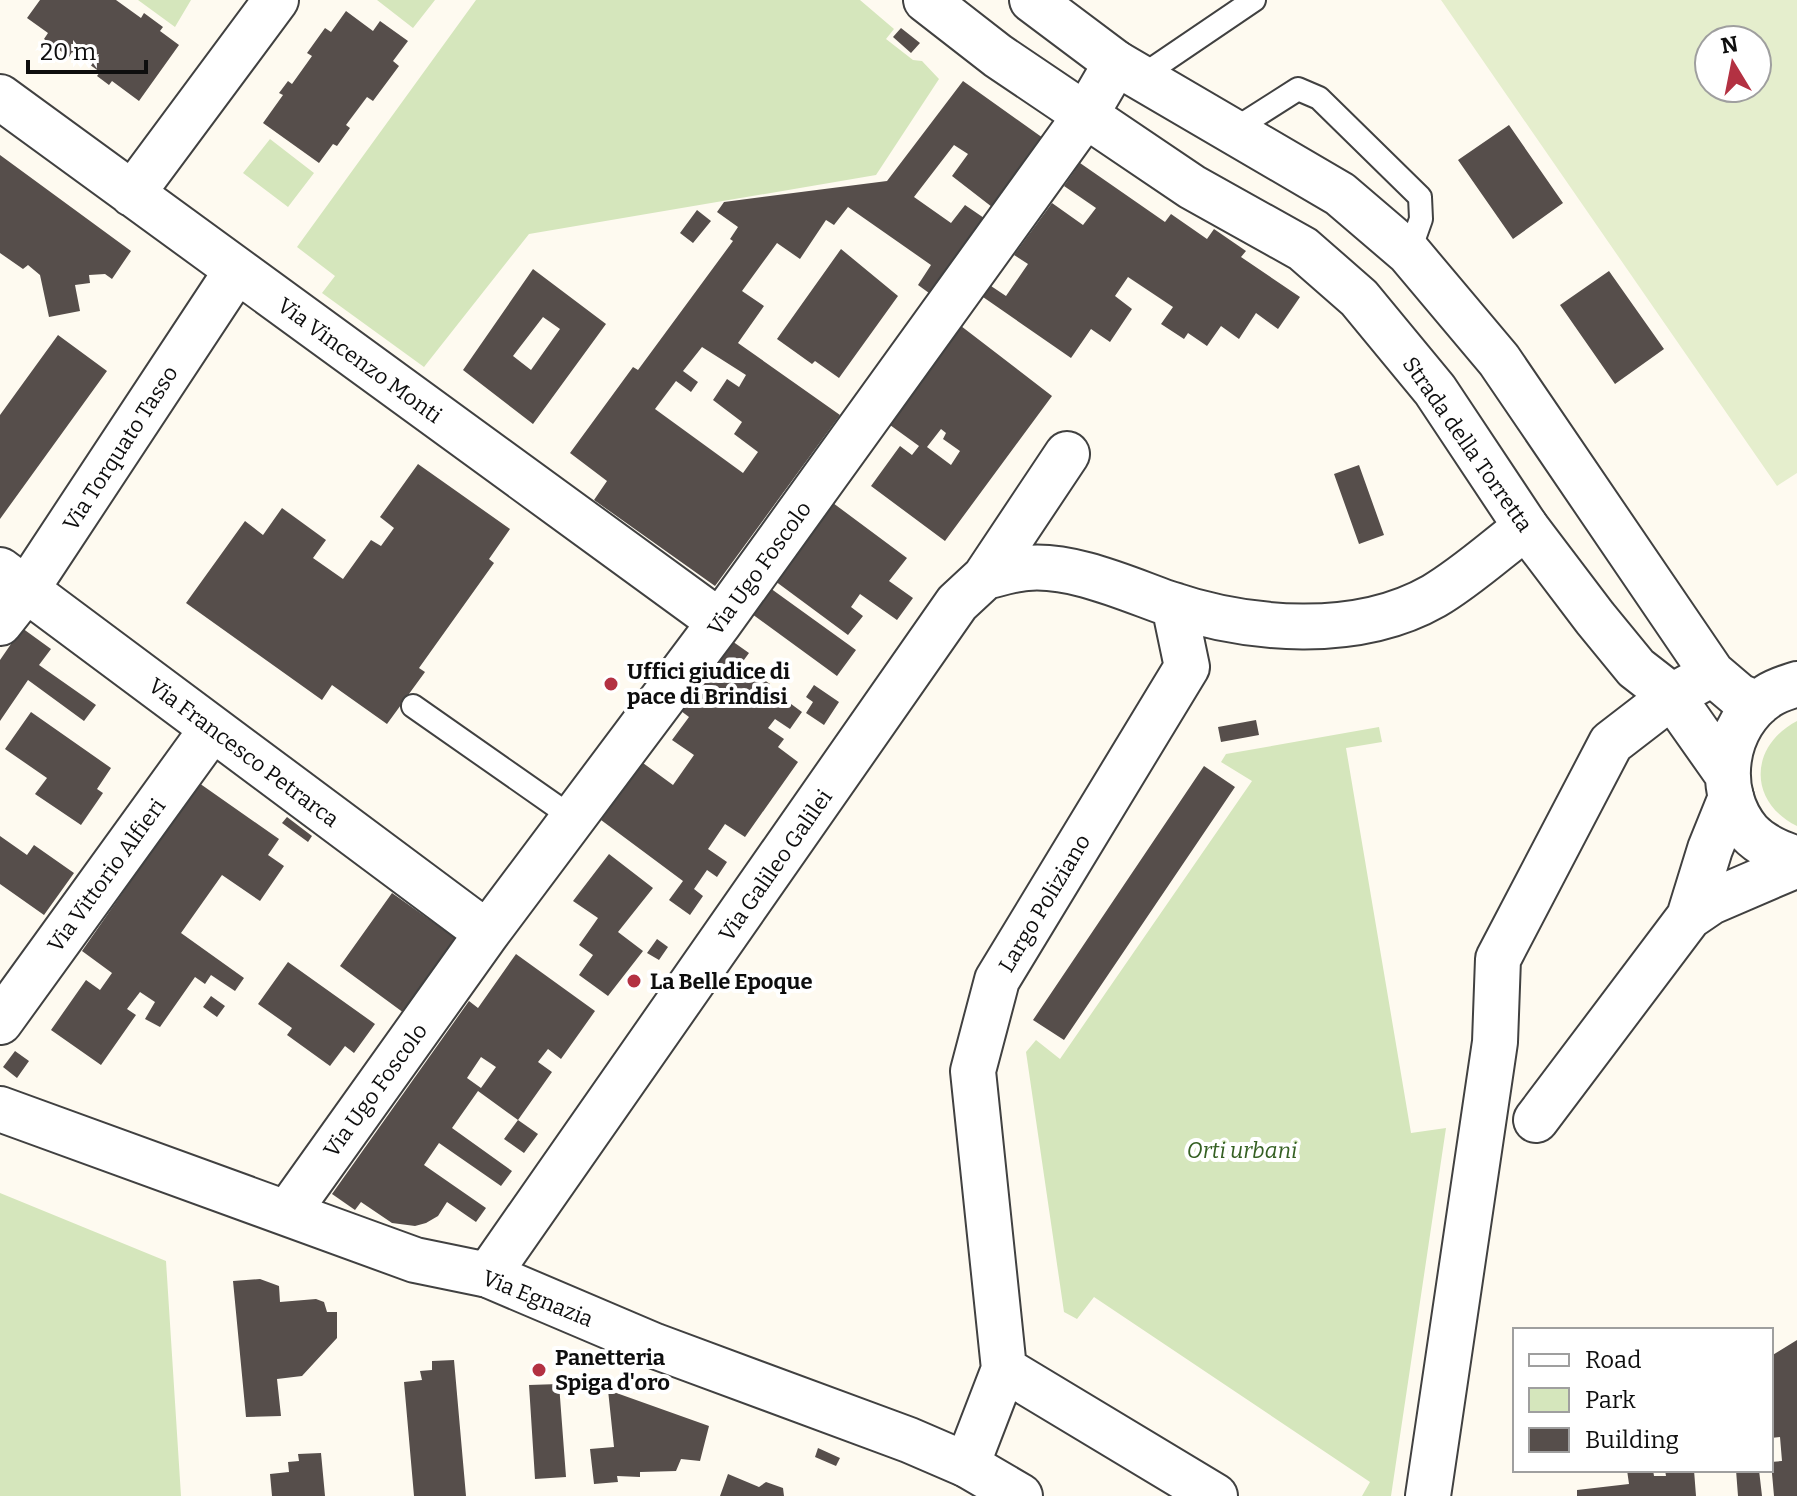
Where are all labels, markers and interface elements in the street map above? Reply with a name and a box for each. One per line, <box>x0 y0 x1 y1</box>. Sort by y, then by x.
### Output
scale bar <box>28 24 146 74</box>
north arrow <box>1693 24 1773 104</box>
text: N <box>1719 30 1740 60</box>
text: 20 m <box>40 38 96 66</box>
street label: Via Vincenzo Monti <box>272 292 447 429</box>
street label: Strada della Torretta <box>1397 351 1538 537</box>
street label: Via Torquato Tasso <box>57 361 184 536</box>
street label: Via Ugo Foscolo <box>702 496 817 641</box>
place label: Uffici giudice di pace di Brindisi <box>627 658 790 710</box>
street label: Via Francesco Petrarca <box>143 672 344 833</box>
marker: Uffici giudice di pace di Brindisi <box>602 675 620 693</box>
street label: Via Galileo Galilei <box>713 784 838 946</box>
street label: Via Vittorio Alfieri <box>42 793 171 957</box>
street label: Largo Poliziano <box>993 829 1096 977</box>
place label: La Belle Epoque <box>650 968 813 995</box>
marker: La Belle Epoque <box>625 972 643 990</box>
street label: Via Ugo Foscolo <box>318 1018 433 1163</box>
park label: Orti urbani <box>1187 1137 1297 1164</box>
street label: Via Egnazia <box>478 1264 597 1333</box>
legend <box>1513 1328 1773 1472</box>
place label: Panetteria Spiga d'oro <box>555 1344 670 1396</box>
text: Road <box>1585 1346 1641 1374</box>
marker: Panetteria Spiga d'oro <box>530 1361 548 1379</box>
text: Park <box>1585 1386 1636 1414</box>
text: Building <box>1585 1426 1679 1454</box>

